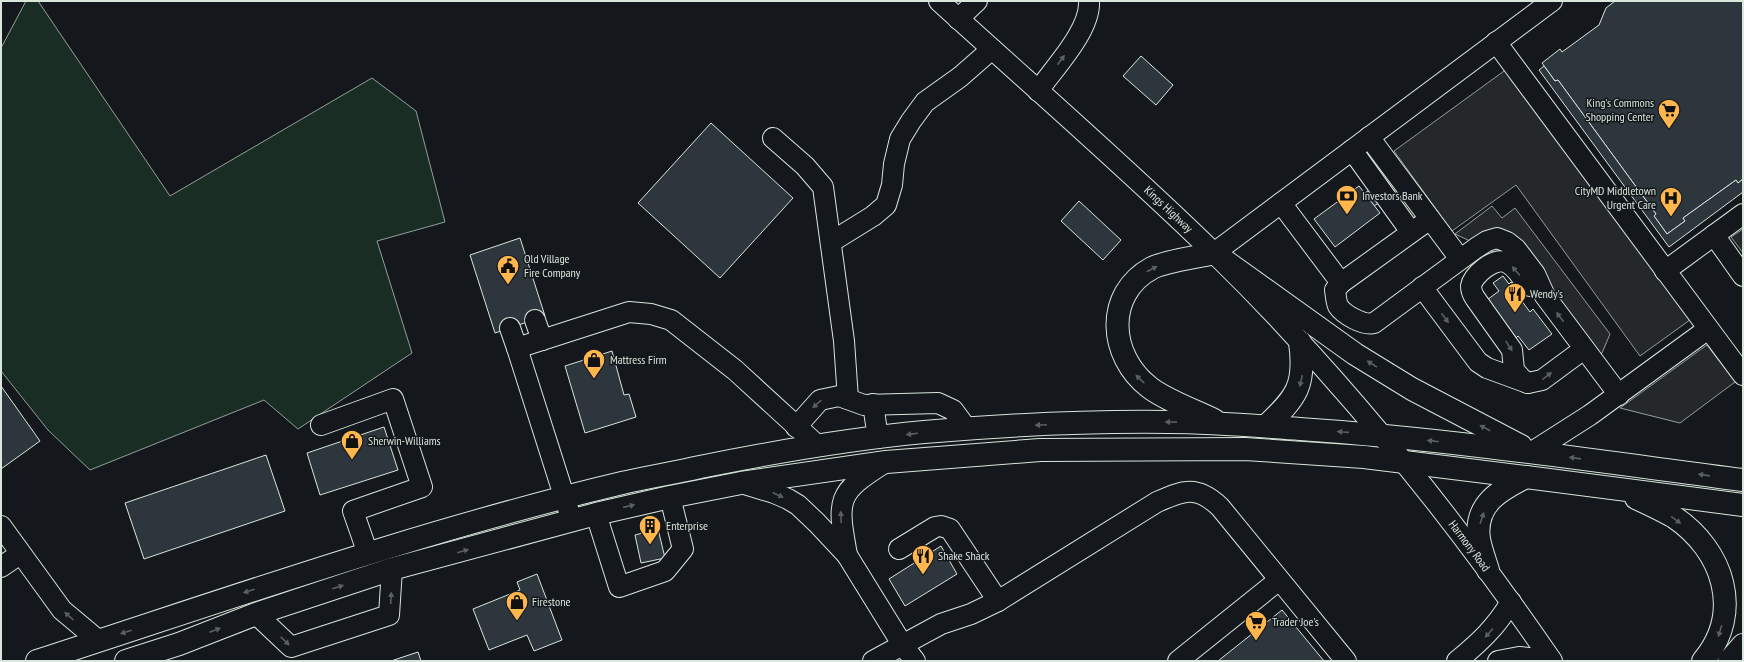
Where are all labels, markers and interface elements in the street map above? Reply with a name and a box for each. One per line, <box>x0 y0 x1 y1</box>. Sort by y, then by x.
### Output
one-way arrow <box>1057 54 1065 65</box>
place label: King's Commons Shopping Center <box>1586 95 1655 124</box>
supermarket icon: King's Commons Shopping Center <box>1656 97 1682 130</box>
street label: Kings Highway <box>1141 182 1197 236</box>
bank icon: Investors Bank <box>1334 183 1360 216</box>
place label: CityMD Middletown Urgent Care <box>1575 183 1656 212</box>
hospital icon: CityMD Middletown Urgent Care <box>1658 185 1684 218</box>
place label: Investors Bank <box>1362 188 1423 203</box>
place label: Old Village Fire Company <box>524 251 581 280</box>
public building icon: Old Village Fire Company <box>495 253 521 286</box>
one-way arrow <box>1146 265 1158 272</box>
one-way arrow <box>1511 266 1520 276</box>
restaurant icon: Wendy's <box>1502 281 1528 314</box>
place label: Wendy's <box>1530 286 1563 301</box>
one-way arrow <box>1556 312 1565 323</box>
one-way arrow <box>1441 313 1450 324</box>
one-way arrow <box>1505 340 1513 351</box>
shop icon: Mattress Firm <box>581 347 607 380</box>
place label: Mattress Firm <box>610 352 667 367</box>
one-way arrow <box>1366 361 1378 368</box>
one-way arrow <box>1542 372 1553 380</box>
one-way arrow <box>1135 374 1145 383</box>
one-way arrow <box>1297 374 1303 387</box>
one-way arrow <box>812 399 822 408</box>
one-way arrow <box>1164 419 1177 425</box>
one-way arrow <box>1035 422 1047 429</box>
one-way arrow <box>1480 425 1491 431</box>
shop icon: Sherwin-Williams <box>339 428 365 461</box>
one-way arrow <box>1337 428 1349 435</box>
one-way arrow <box>906 431 918 437</box>
place label: Sherwin-Williams <box>368 433 441 448</box>
one-way arrow <box>1427 437 1439 444</box>
one-way arrow <box>1569 455 1582 461</box>
one-way arrow <box>1698 472 1710 478</box>
one-way arrow <box>773 492 784 498</box>
one-way arrow <box>623 502 635 508</box>
one-way arrow <box>838 510 844 523</box>
one-way arrow <box>1479 512 1485 524</box>
building icon: Enterprise <box>637 513 663 546</box>
one-way arrow <box>1671 515 1681 523</box>
street label: Harmony Road <box>1446 517 1494 574</box>
place label: Enterprise <box>666 518 708 533</box>
restaurant icon: Shake Shack <box>910 543 936 576</box>
one-way arrow <box>457 548 469 554</box>
place label: Shake Shack <box>938 548 990 563</box>
one-way arrow <box>333 584 345 590</box>
one-way arrow <box>243 589 255 595</box>
shop icon: Firestone <box>504 589 530 622</box>
one-way arrow <box>387 591 394 604</box>
place label: Firestone <box>532 594 571 609</box>
supermarket icon: Trader Joe's <box>1243 609 1269 642</box>
one-way arrow <box>64 611 74 621</box>
place label: Trader Joe's <box>1272 614 1319 629</box>
one-way arrow <box>210 626 222 632</box>
one-way arrow <box>1717 626 1723 638</box>
one-way arrow <box>1484 628 1493 638</box>
one-way arrow <box>119 629 131 635</box>
one-way arrow <box>280 636 289 645</box>

